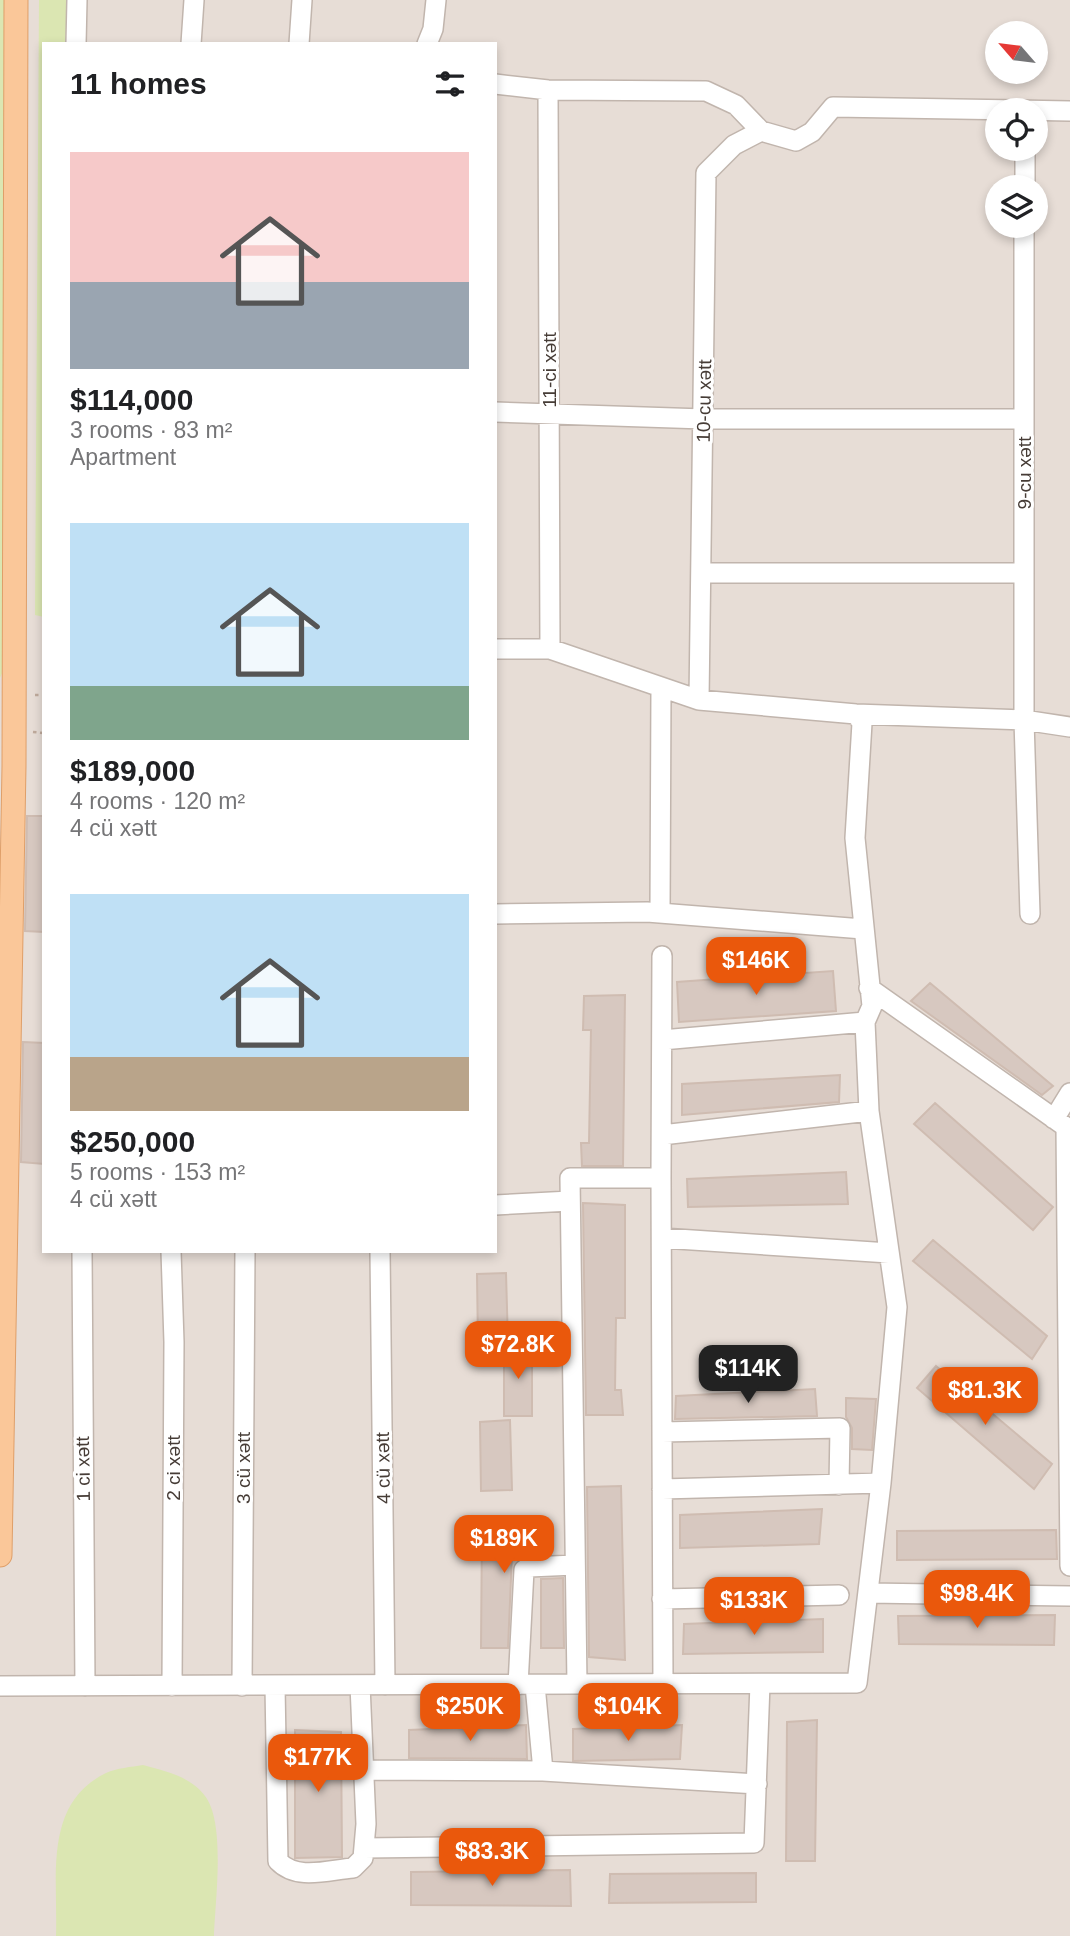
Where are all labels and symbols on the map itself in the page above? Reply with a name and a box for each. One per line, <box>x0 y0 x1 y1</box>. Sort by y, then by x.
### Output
north arrow <box>985 21 1048 84</box>
street label: 11-ci xətt <box>539 331 560 408</box>
street label: 10-cu xətt <box>693 358 715 443</box>
street label: 9-cu xətt <box>1014 436 1035 509</box>
pin: $146K <box>707 937 805 997</box>
pin: $72.8K <box>461 1322 575 1381</box>
pin: $114K <box>699 1346 797 1405</box>
pin: $81.3K <box>928 1368 1042 1427</box>
street label: 3 cü xətt <box>233 1431 254 1504</box>
street label: 4 cü xətt <box>372 1431 394 1504</box>
street label: 1 ci xətt <box>72 1435 94 1502</box>
street label: 2 ci xətt <box>163 1435 184 1501</box>
pin: $189K <box>455 1516 553 1575</box>
pin: $98.4K <box>920 1570 1034 1630</box>
pin: $133K <box>705 1578 803 1637</box>
pin: $250K <box>421 1684 519 1743</box>
pin: $104K <box>579 1684 677 1743</box>
pin: $177K <box>269 1734 367 1794</box>
pin: $83.3K <box>435 1828 549 1888</box>

